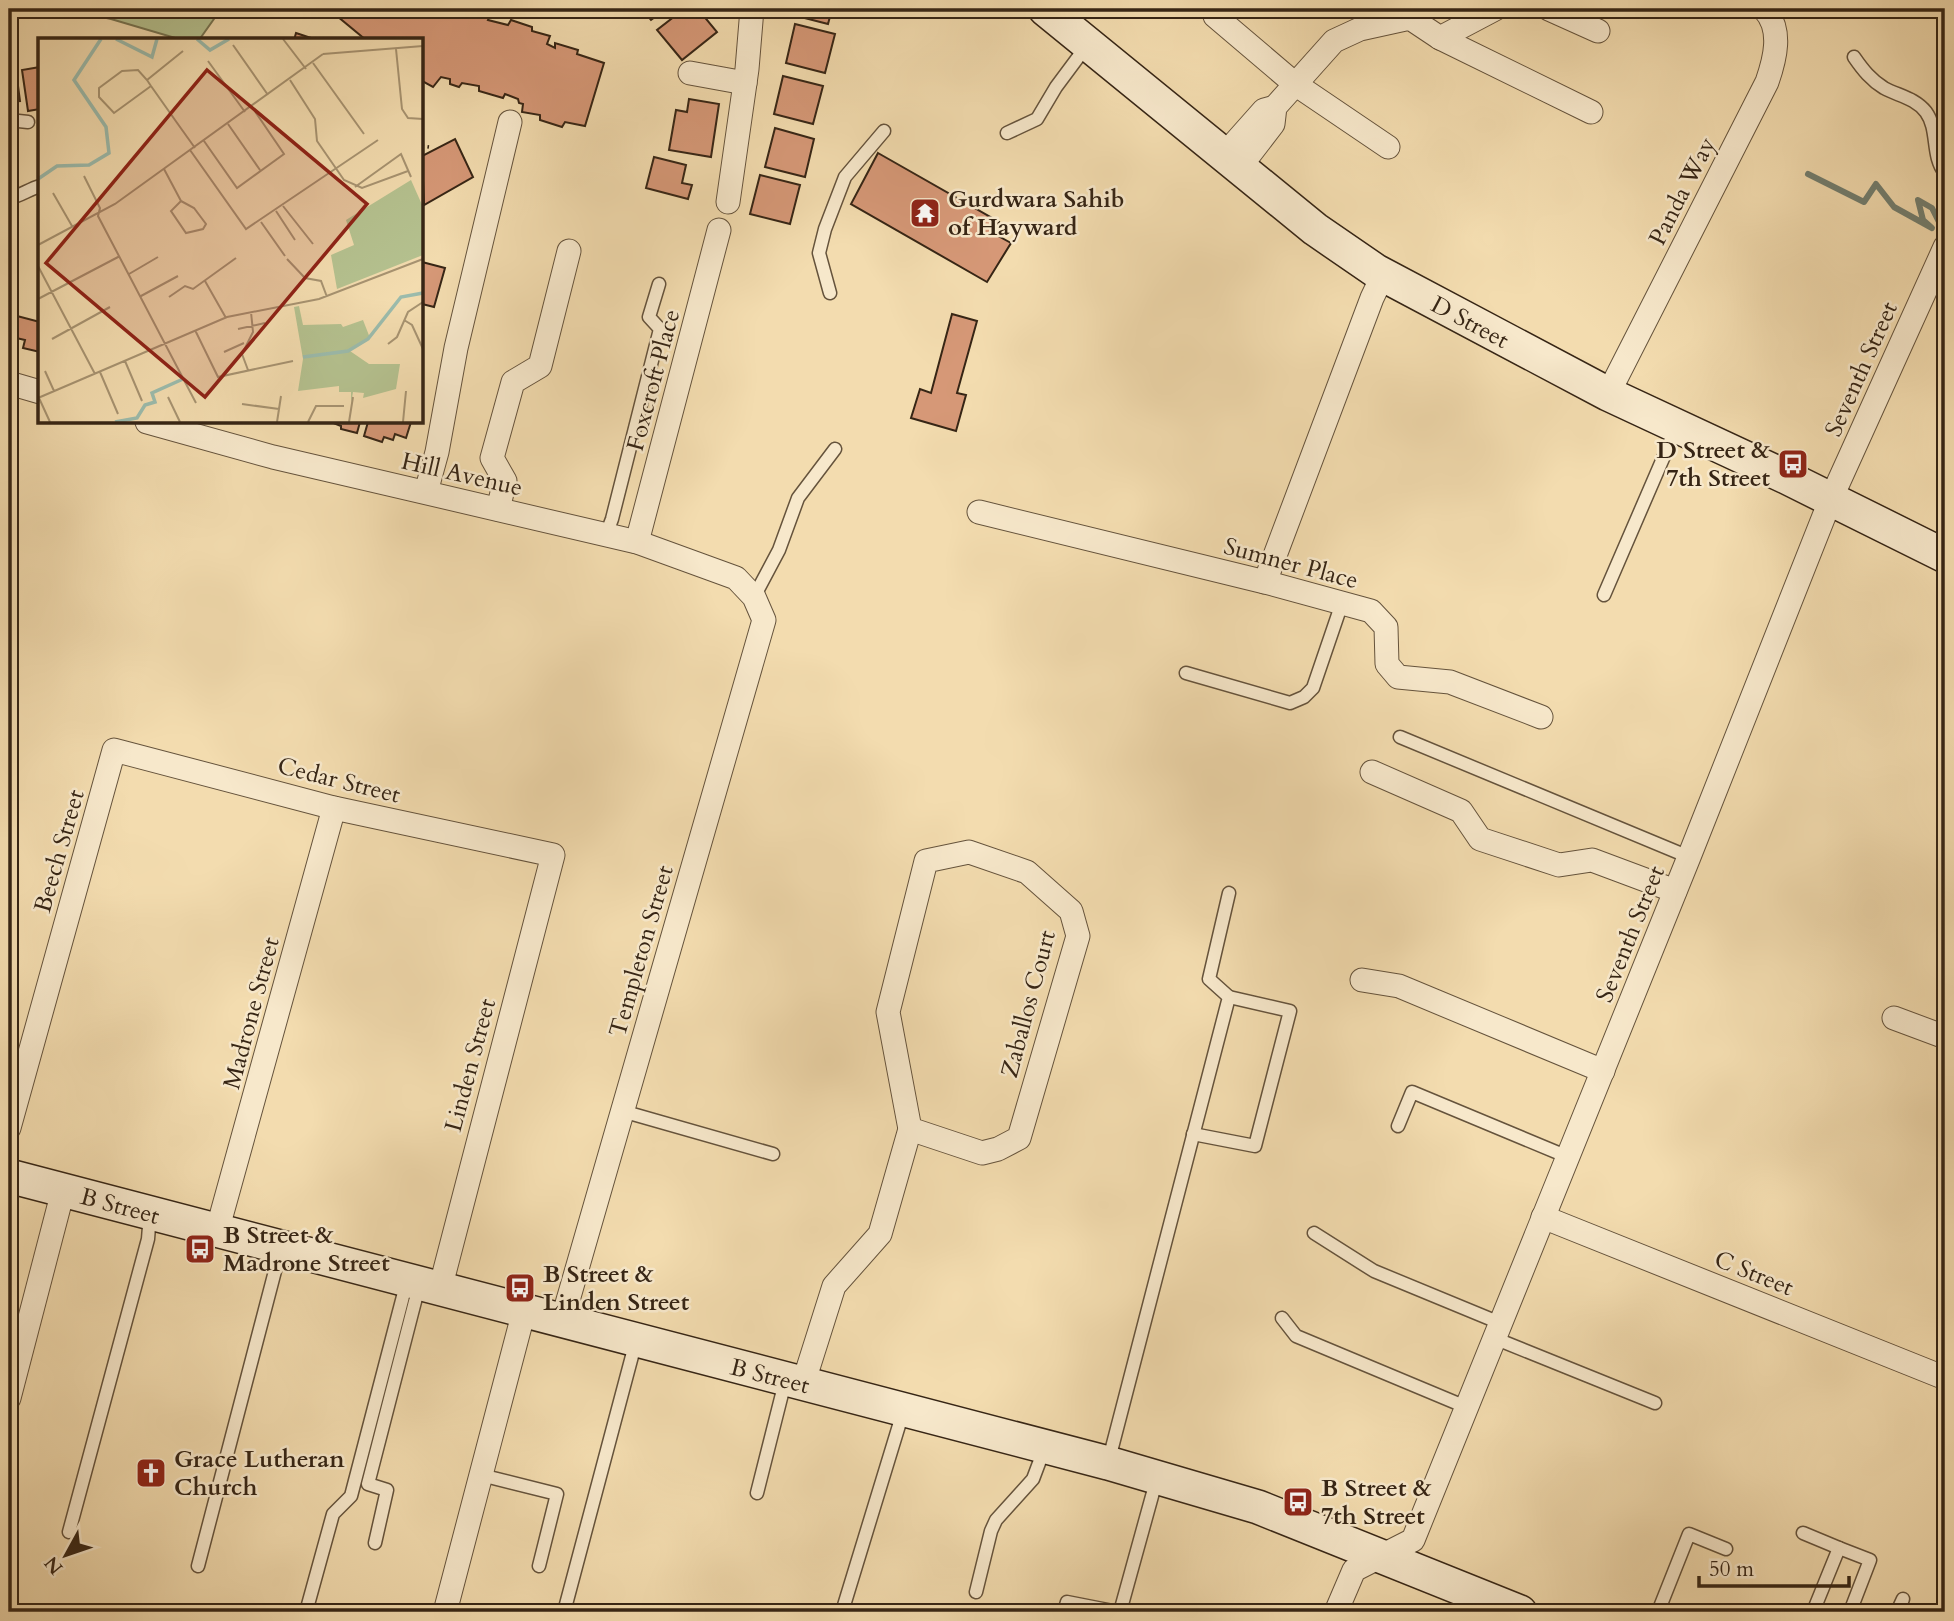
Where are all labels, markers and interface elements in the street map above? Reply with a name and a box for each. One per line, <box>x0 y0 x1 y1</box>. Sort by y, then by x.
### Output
inset map <box>38 38 424 424</box>
street label: Panda Way <box>1641 131 1724 251</box>
place label: Gurdwara Sahib of Hayward <box>948 183 1125 244</box>
temple icon: Gurdwara Sahib of Hayward <box>908 196 942 230</box>
street label: D Street <box>1425 288 1515 357</box>
street label: Seventh Street <box>1817 296 1906 442</box>
street label: Foxcroft Place <box>619 306 688 454</box>
place label: D Street & 7th Street <box>1656 434 1771 495</box>
street label: Hill Avenue <box>398 445 526 504</box>
bus stop icon: D Street & 7th Street <box>1776 447 1810 481</box>
street label: Sumner Place <box>1220 530 1362 597</box>
street label: Cedar Street <box>274 749 404 812</box>
street label: Beech Street <box>26 785 93 916</box>
street label: Templeton Street <box>601 861 682 1041</box>
street label: Seventh Street <box>1588 861 1673 1007</box>
street label: Zaballos Court <box>993 926 1064 1081</box>
street label: Madrone Street <box>215 933 288 1093</box>
street label: Linden Street <box>437 995 504 1135</box>
street label: B Street <box>77 1180 163 1233</box>
place label: B Street & Madrone Street <box>223 1219 390 1280</box>
bus stop icon: B Street & Madrone Street <box>183 1232 217 1266</box>
street label: C Street <box>1709 1243 1799 1304</box>
place label: B Street & Linden Street <box>543 1258 690 1319</box>
bus stop icon: B Street & Linden Street <box>503 1271 537 1305</box>
street label: B Street <box>727 1351 813 1402</box>
place label: Grace Lutheran Church <box>174 1443 345 1504</box>
church icon: Grace Lutheran Church <box>134 1456 168 1490</box>
place label: B Street & 7th Street <box>1321 1472 1432 1533</box>
bus stop icon: B Street & 7th Street <box>1281 1485 1315 1519</box>
north arrow <box>32 1520 102 1590</box>
scale bar <box>1699 1544 1849 1588</box>
text: N <box>38 1550 69 1580</box>
text: 50 m <box>1709 1555 1754 1584</box>

